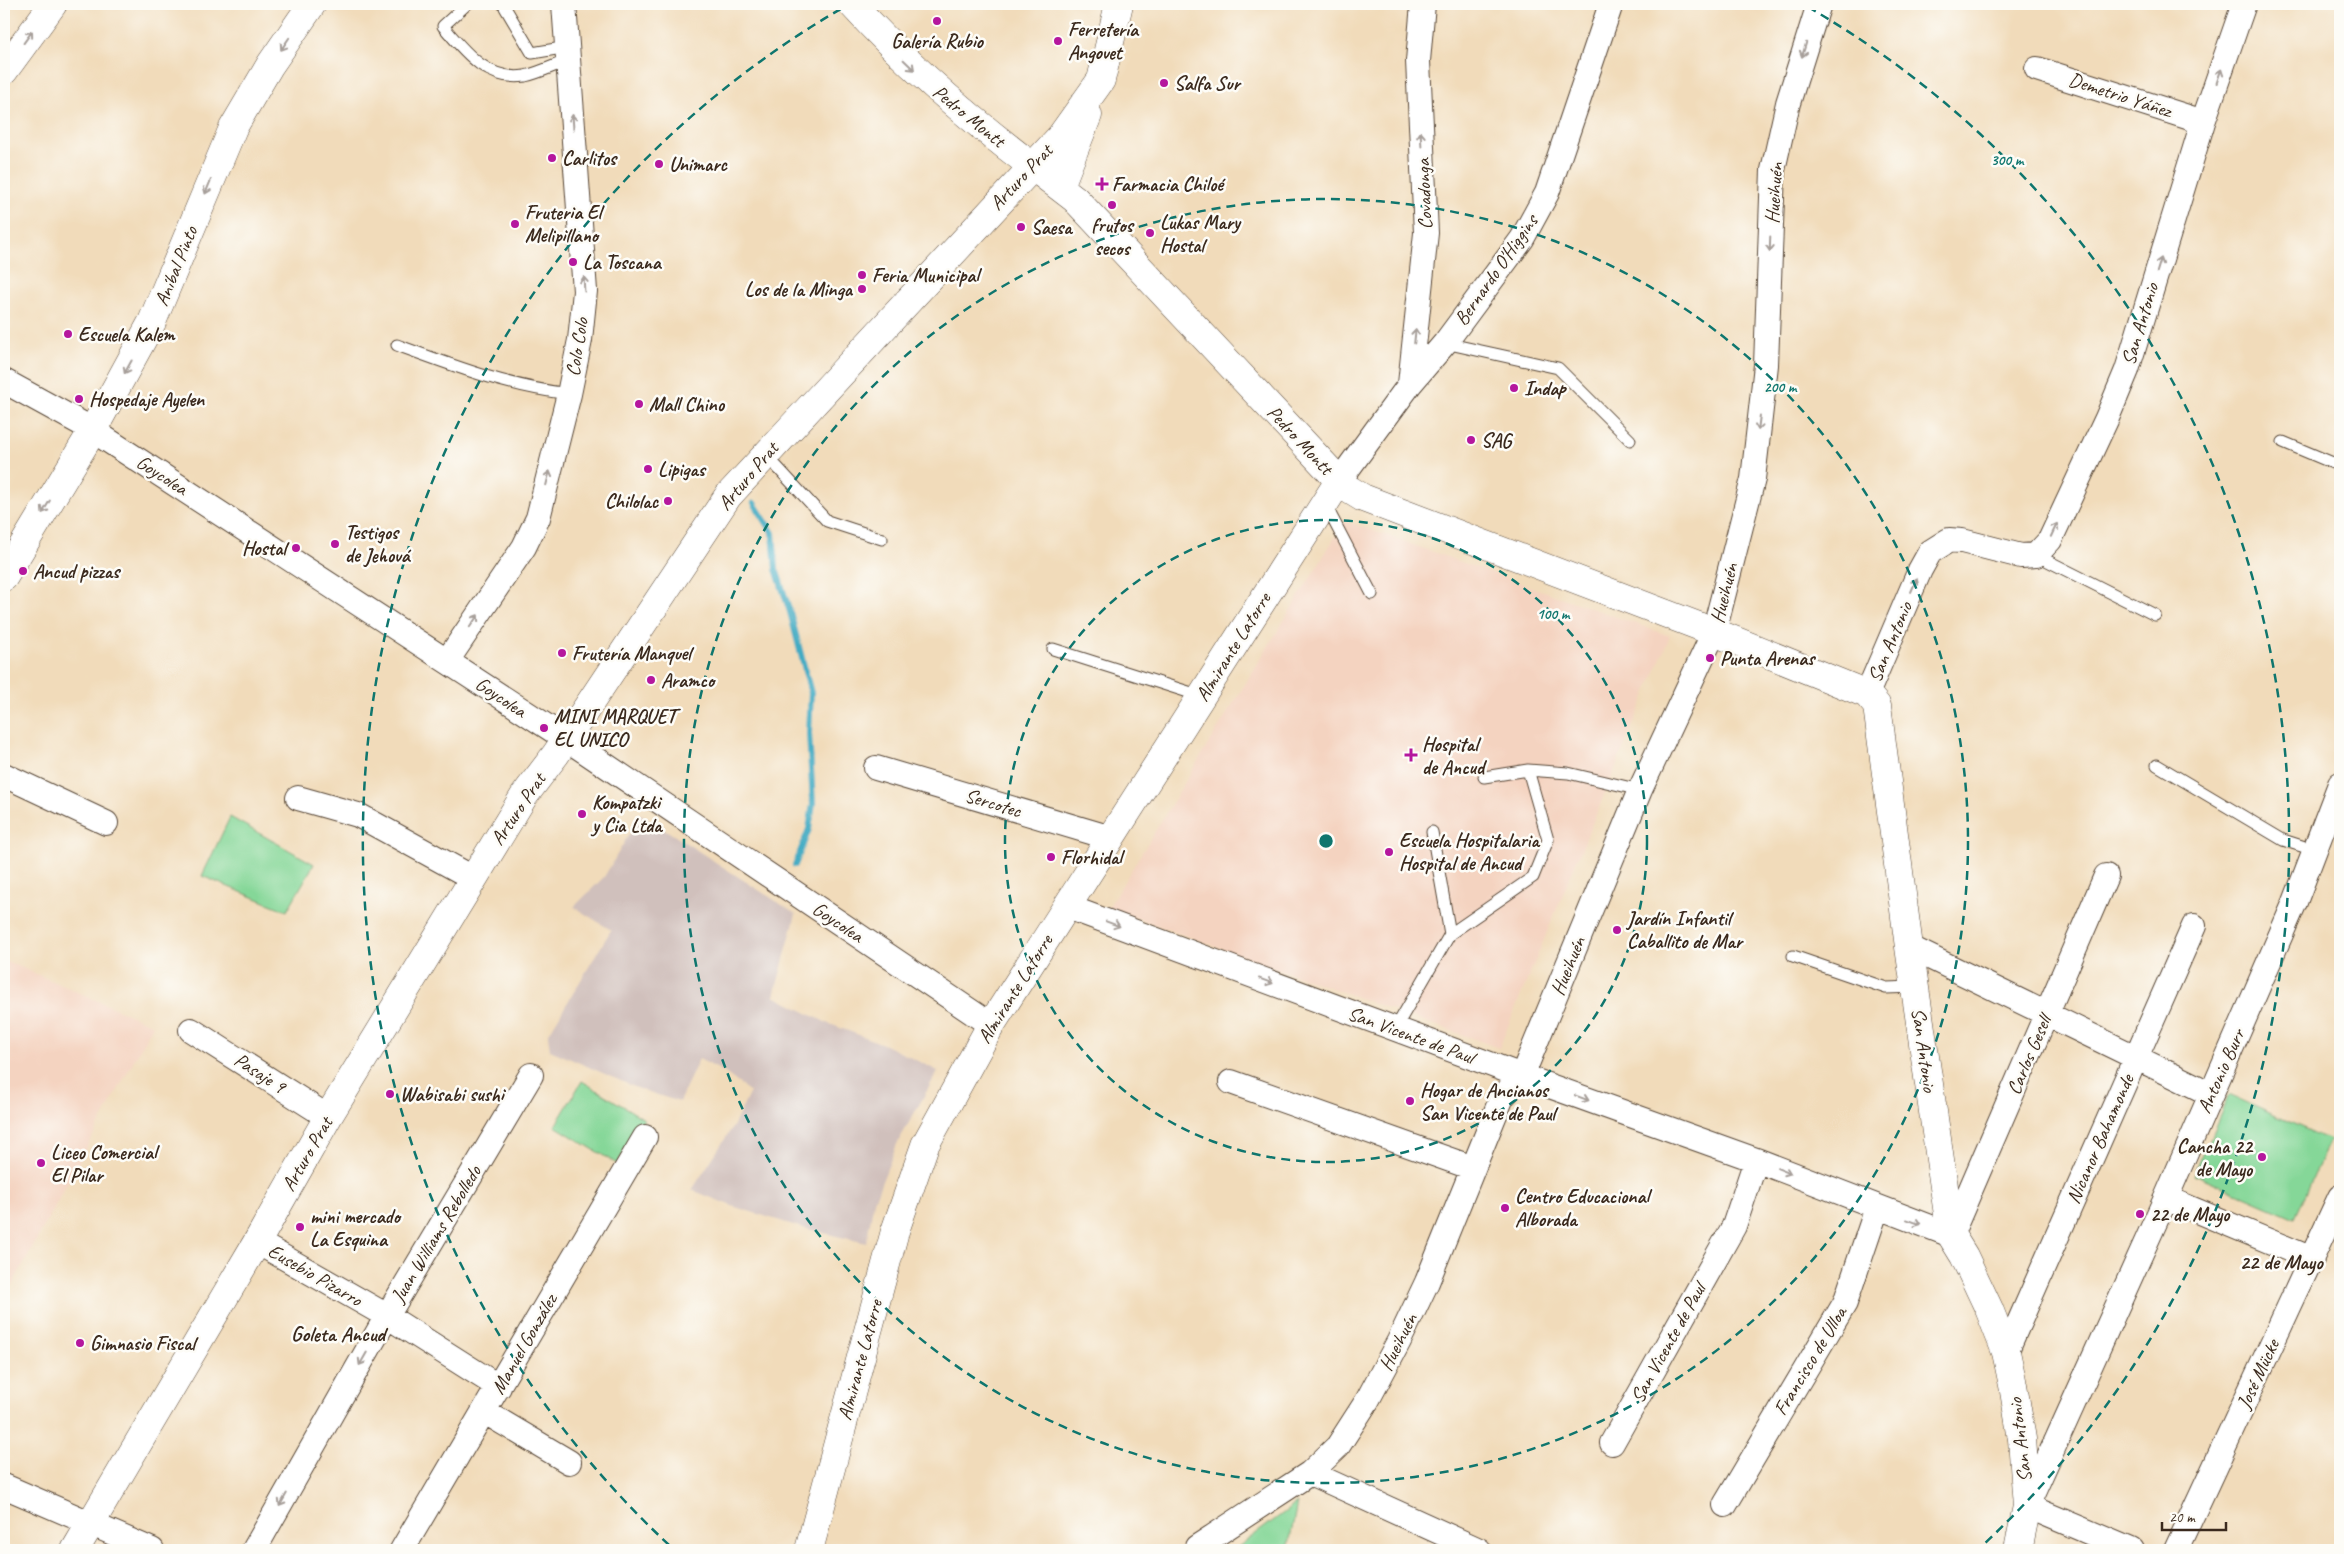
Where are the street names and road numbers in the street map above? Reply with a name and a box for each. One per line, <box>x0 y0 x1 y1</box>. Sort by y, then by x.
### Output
street label: Demetrio Yáñez <box>2066 67 2177 124</box>
street label: Pedro Montt <box>928 79 1012 154</box>
street label: Arturo Prat <box>984 137 1060 215</box>
street label: Covadonga <box>1410 157 1438 230</box>
street label: Hueihuén <box>1759 161 1789 224</box>
street label: Bernardo O'Higgins <box>1449 208 1545 330</box>
street label: Aníbal Pinto <box>149 222 204 310</box>
street label: San Antonio <box>2116 279 2165 368</box>
street label: Colo Colo <box>560 315 594 378</box>
street label: Pedro Montt <box>1262 400 1340 482</box>
street label: Arturo Prat <box>712 435 785 515</box>
street label: Goycolea <box>132 449 193 501</box>
street label: Hueihuén <box>1704 559 1744 626</box>
street label: Almirante Latorre <box>1190 587 1277 706</box>
street label: San Antonio <box>1862 597 1918 686</box>
street label: Goycolea <box>471 671 532 724</box>
street label: Arturo Prat <box>485 766 552 850</box>
street label: Sercotec <box>962 783 1025 824</box>
street label: Goycolea <box>808 896 869 949</box>
street label: Almirante Latorre <box>972 929 1059 1048</box>
street label: Hueihuén <box>1545 932 1591 999</box>
street label: San Vicente de Paul <box>1344 1001 1481 1071</box>
street label: San Antonio <box>1906 1006 1942 1095</box>
street label: Carlos Gesell <box>2001 1008 2058 1098</box>
street label: Antonio Burr <box>2191 1023 2251 1117</box>
street label: Pasaje 9 <box>230 1047 292 1100</box>
street label: Nicanor Bahamonde <box>2060 1069 2140 1207</box>
street label: Arturo Prat <box>276 1110 339 1196</box>
street label: Juan Williams Rebolledo <box>385 1160 487 1308</box>
street label: Eusebio Pizarro <box>263 1238 367 1312</box>
street label: San Vicente de Paul <box>1625 1276 1713 1407</box>
street label: Manuel González <box>485 1288 563 1398</box>
street label: Almirante Latorre <box>832 1296 888 1423</box>
street label: Francisco de Ulloa <box>1768 1301 1853 1420</box>
street label: Hueihuén <box>1373 1308 1423 1375</box>
street label: José Mücke <box>2231 1334 2286 1414</box>
street label: San Antonio <box>2002 1396 2038 1484</box>

